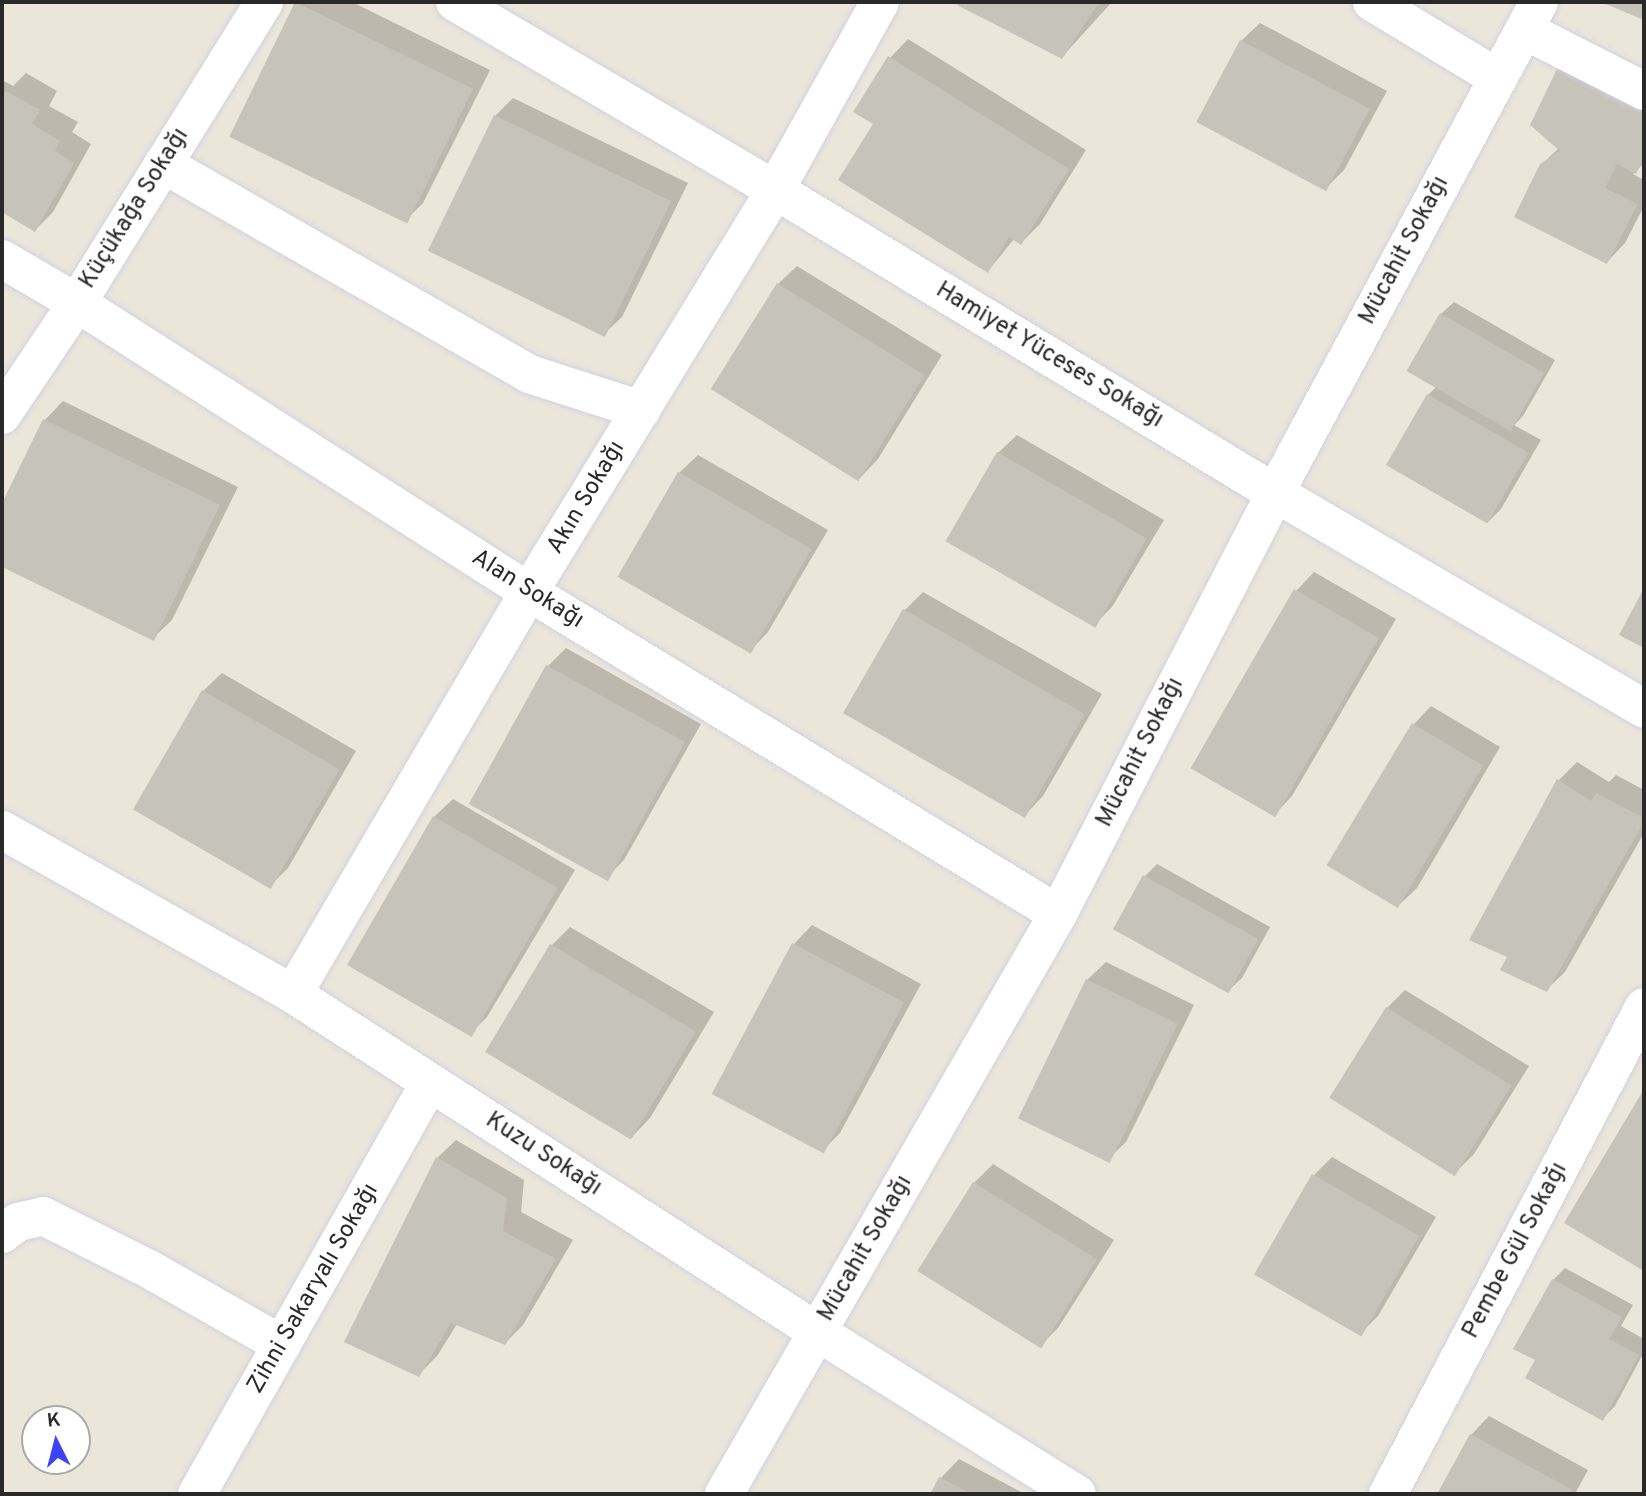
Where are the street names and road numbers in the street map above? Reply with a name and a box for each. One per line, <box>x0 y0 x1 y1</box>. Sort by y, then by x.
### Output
street label: Küçükağa Sokağı <box>74 123 196 295</box>
street label: Mücahit Sokağı <box>1354 172 1456 330</box>
street label: Hamiyet Yüceses Sokağı <box>930 276 1168 436</box>
street label: Akın Sokağı <box>542 436 632 560</box>
street label: Alan Sokağı <box>466 544 588 636</box>
street label: Mücahit Sokağı <box>1091 674 1191 832</box>
street label: Kuzu Sokağı <box>480 1107 606 1203</box>
street label: Pembe Gül Sokağı <box>1457 1158 1575 1344</box>
street label: Mücahit Sokağı <box>813 1171 919 1327</box>
street label: Zihni Sakaryalı Sokağı <box>242 1179 386 1399</box>

